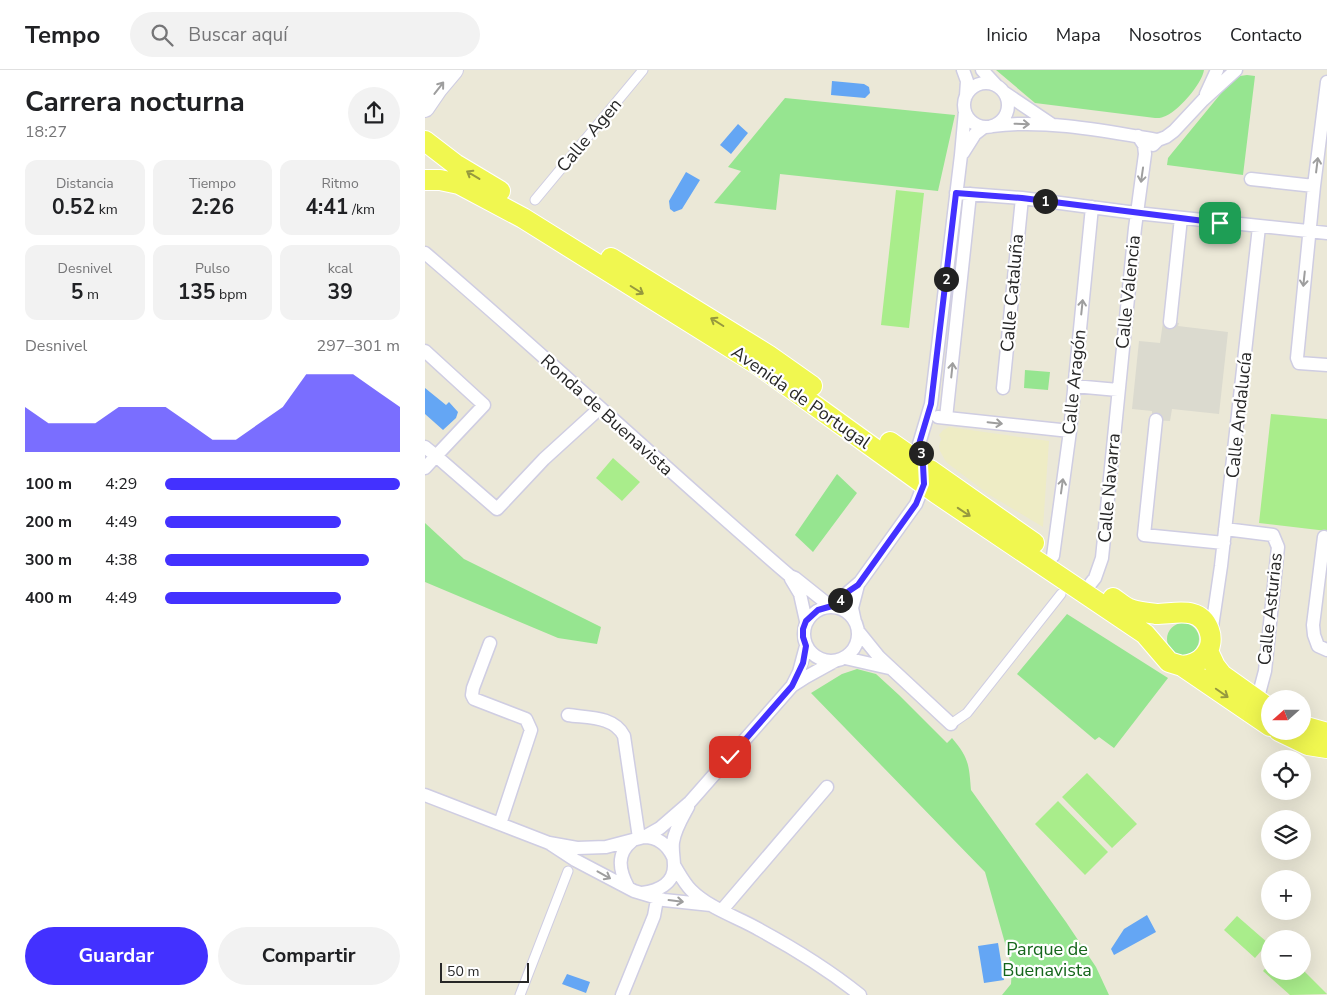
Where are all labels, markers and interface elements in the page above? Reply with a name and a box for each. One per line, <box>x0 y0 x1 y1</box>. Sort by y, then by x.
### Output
search box <box>130 12 480 57</box>
text: Tempo <box>25 19 100 51</box>
icon: search <box>148 21 176 49</box>
text: Buscar aquí <box>188 22 288 48</box>
text: Inicio <box>986 23 1028 47</box>
text: Mapa <box>1056 23 1101 47</box>
text: Nosotros <box>1129 23 1202 47</box>
text: Contacto <box>1230 23 1302 47</box>
one-way arrow <box>433 82 444 95</box>
text: Carrera nocturna <box>25 83 245 121</box>
button: share <box>348 87 400 139</box>
street label: Calle Agen <box>551 93 627 177</box>
one-way arrow <box>1014 120 1030 129</box>
text: 18:27 <box>25 121 67 143</box>
one-way arrow <box>1312 157 1322 173</box>
one-way arrow <box>1137 167 1147 183</box>
one-way arrow <box>467 170 481 180</box>
text: Distancia <box>56 174 114 193</box>
text: Tiempo <box>189 174 236 193</box>
text: Ritmo <box>322 174 359 193</box>
pin: 1 <box>1033 188 1057 214</box>
text: 1 <box>1041 192 1050 211</box>
text: 0.52 <box>52 193 95 221</box>
text: 2:26 <box>191 193 234 221</box>
text: 4:41 <box>305 193 348 221</box>
text: km <box>95 200 118 219</box>
text: /km <box>348 200 375 219</box>
pin <box>1199 202 1241 244</box>
icon: arrive <box>1206 209 1234 237</box>
street label: Calle Cataluña <box>995 233 1029 353</box>
street label: Calle Valencia <box>1110 234 1146 350</box>
text: Desnivel <box>58 259 112 278</box>
text: Pulso <box>195 259 230 278</box>
text: kcal <box>328 259 353 278</box>
pin: 2 <box>933 266 959 292</box>
text: 2 <box>942 270 951 289</box>
one-way arrow <box>1300 271 1309 287</box>
text: 5 <box>71 278 83 306</box>
text: 135 <box>178 278 215 306</box>
text: 39 <box>328 278 353 306</box>
text: m <box>83 285 99 304</box>
text: bpm <box>215 285 247 304</box>
one-way arrow <box>629 285 643 295</box>
one-way arrow <box>1077 299 1087 315</box>
one-way arrow <box>711 317 725 327</box>
street label: Calle Aragón <box>1057 328 1091 436</box>
text: Desnivel <box>25 335 87 357</box>
text: 297–301 m <box>317 335 400 357</box>
street label: Avenida de Portugal <box>727 340 876 454</box>
street label: Ronda de Buenavista <box>536 349 678 481</box>
street label: Calle Andalucía <box>1220 351 1258 479</box>
one-way arrow <box>947 362 956 378</box>
one-way arrow <box>987 418 1003 428</box>
street label: Calle Navarra <box>1092 432 1126 544</box>
pin: 3 <box>909 440 933 466</box>
text: 3 <box>917 444 926 463</box>
text: 100 m <box>25 473 72 495</box>
text: 4:29 <box>105 473 137 495</box>
one-way arrow <box>1058 478 1068 494</box>
one-way arrow <box>957 507 971 517</box>
text: 200 m <box>25 511 72 533</box>
text: 4:49 <box>105 511 137 533</box>
text: 300 m <box>25 549 72 571</box>
text: 4:38 <box>105 549 137 571</box>
street label: Calle Asturias <box>1252 552 1288 666</box>
text: 400 m <box>25 587 72 609</box>
text: 4:49 <box>105 587 137 609</box>
pin: 4 <box>827 588 853 612</box>
text: 4 <box>836 591 845 610</box>
one-way arrow <box>1215 688 1229 698</box>
north arrow <box>1261 690 1311 740</box>
map controls <box>1261 690 1311 980</box>
pin <box>709 736 751 778</box>
icon: check <box>716 743 744 771</box>
button: locate <box>1261 750 1311 800</box>
button: layers <box>1261 810 1311 860</box>
button: + <box>1261 870 1311 920</box>
one-way arrow <box>597 871 611 881</box>
one-way arrow <box>667 896 683 906</box>
button: Guardar <box>25 927 208 985</box>
button: Compartir <box>218 927 400 985</box>
button: − <box>1261 930 1311 980</box>
park label: Parque de Buenavista <box>1002 937 1092 982</box>
scale bar <box>440 960 529 983</box>
text: 50 m <box>447 962 479 981</box>

